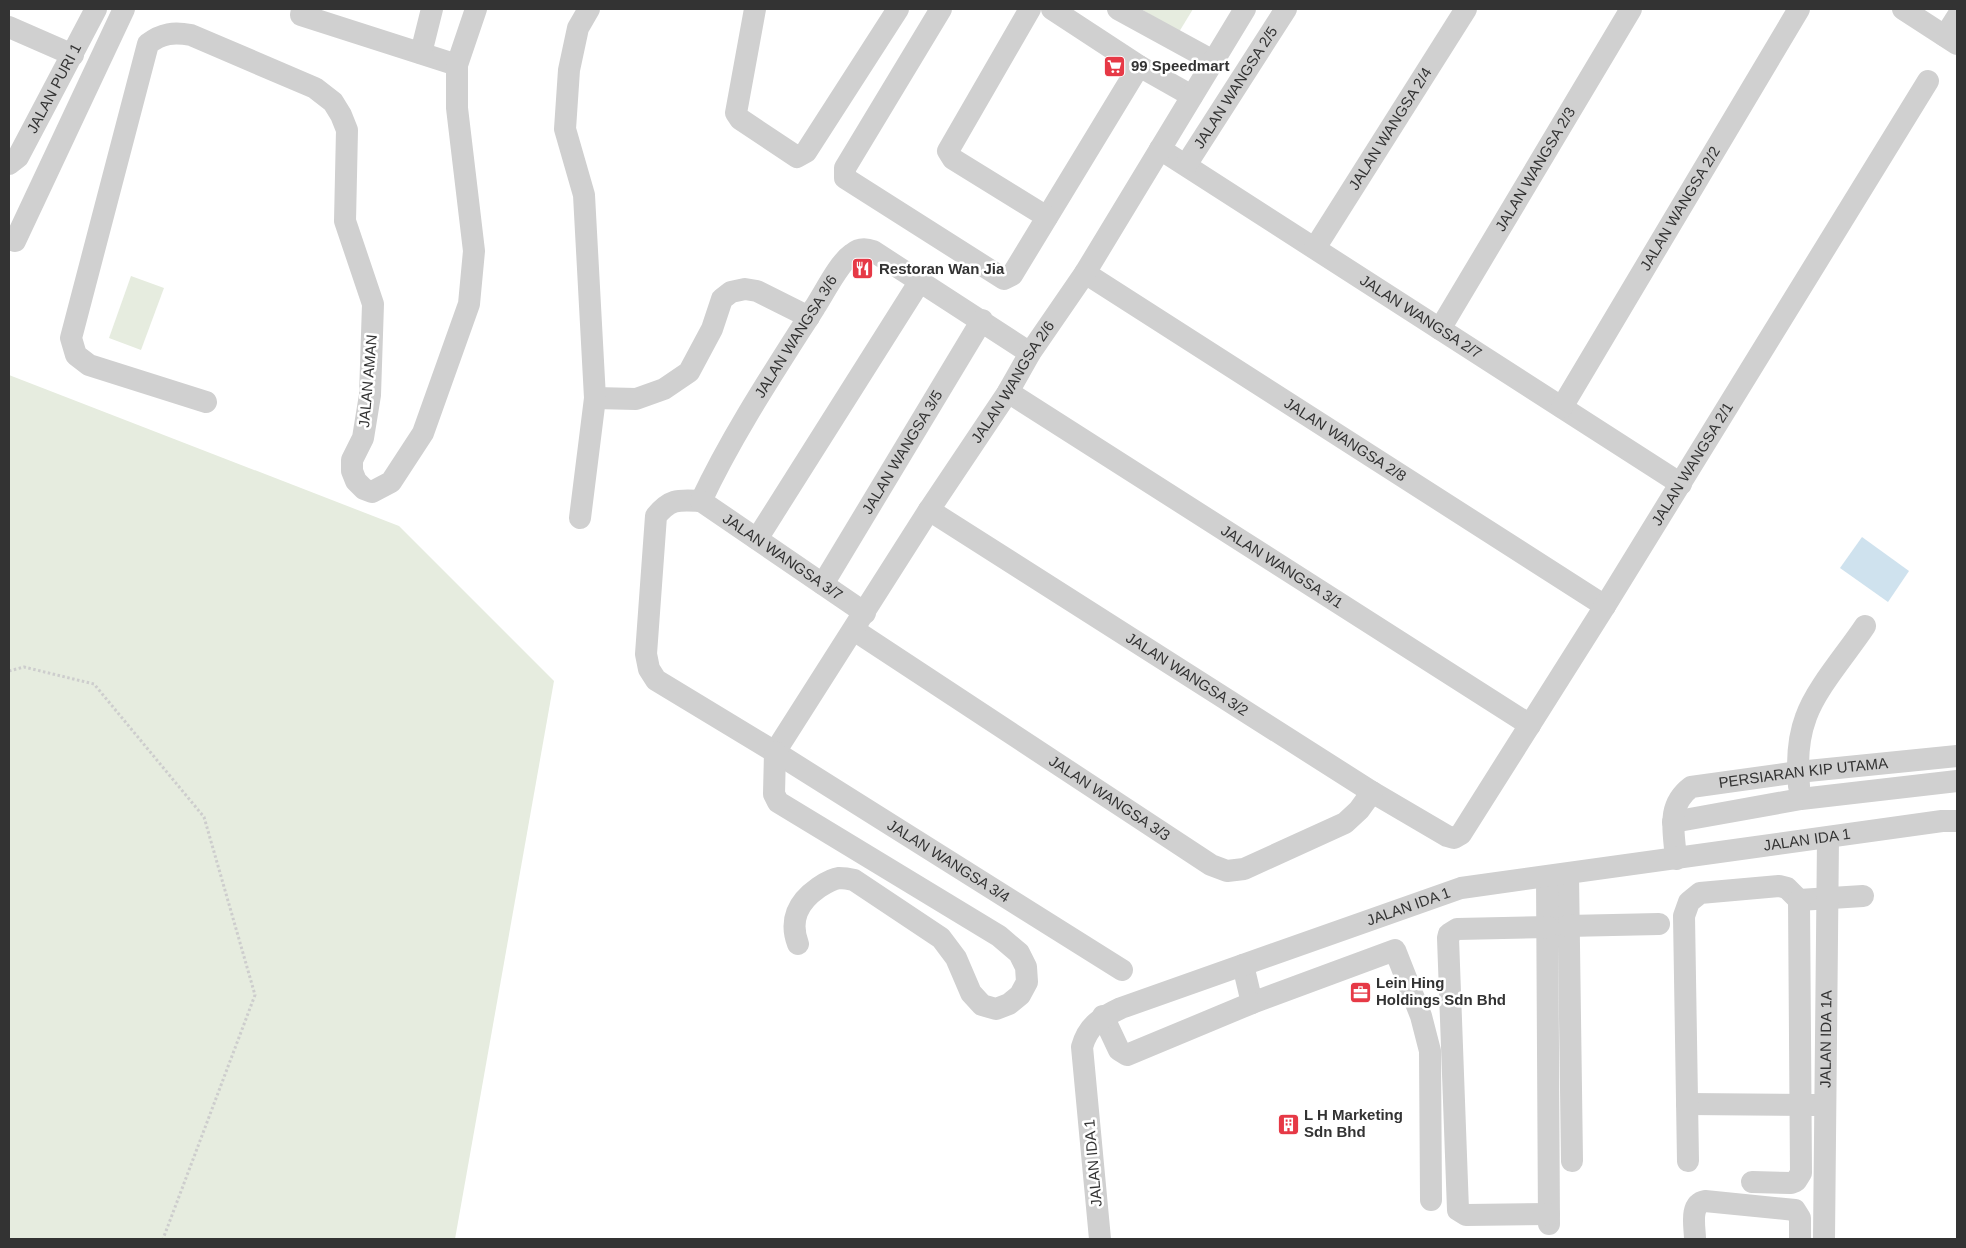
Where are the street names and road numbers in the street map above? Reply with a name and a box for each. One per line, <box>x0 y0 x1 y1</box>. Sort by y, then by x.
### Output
street label: JALAN WANGSA 2/5 <box>1190 23 1281 151</box>
street label: JALAN PURI 1 <box>23 40 84 136</box>
street label: JALAN WANGSA 2/4 <box>1345 64 1435 193</box>
street label: JALAN WANGSA 2/3 <box>1491 104 1578 234</box>
street label: JALAN WANGSA 2/2 <box>1636 143 1723 273</box>
street label: JALAN WANGSA 2/7 <box>1357 271 1485 362</box>
street label: JALAN WANGSA 3/6 <box>751 272 840 401</box>
street label: JALAN WANGSA 2/6 <box>967 317 1058 446</box>
street label: JALAN AMAN <box>355 334 380 428</box>
street label: JALAN WANGSA 3/5 <box>858 387 946 517</box>
street label: JALAN WANGSA 2/8 <box>1281 394 1410 484</box>
street label: JALAN WANGSA 2/1 <box>1648 399 1736 528</box>
street label: JALAN WANGSA 3/7 <box>720 510 846 603</box>
street label: JALAN WANGSA 3/1 <box>1218 521 1346 612</box>
street label: JALAN WANGSA 3/2 <box>1123 629 1252 719</box>
street label: JALAN WANGSA 3/3 <box>1046 752 1174 844</box>
street label: PERSIARAN KIP UTAMA <box>1717 754 1889 791</box>
street label: JALAN WANGSA 3/4 <box>884 816 1013 905</box>
street label: JALAN IDA 1 <box>1762 825 1851 854</box>
street label: JALAN IDA 1 <box>1364 883 1452 929</box>
street label: JALAN IDA 1A <box>1817 990 1834 1088</box>
street label: JALAN IDA 1 <box>1080 1119 1105 1207</box>

